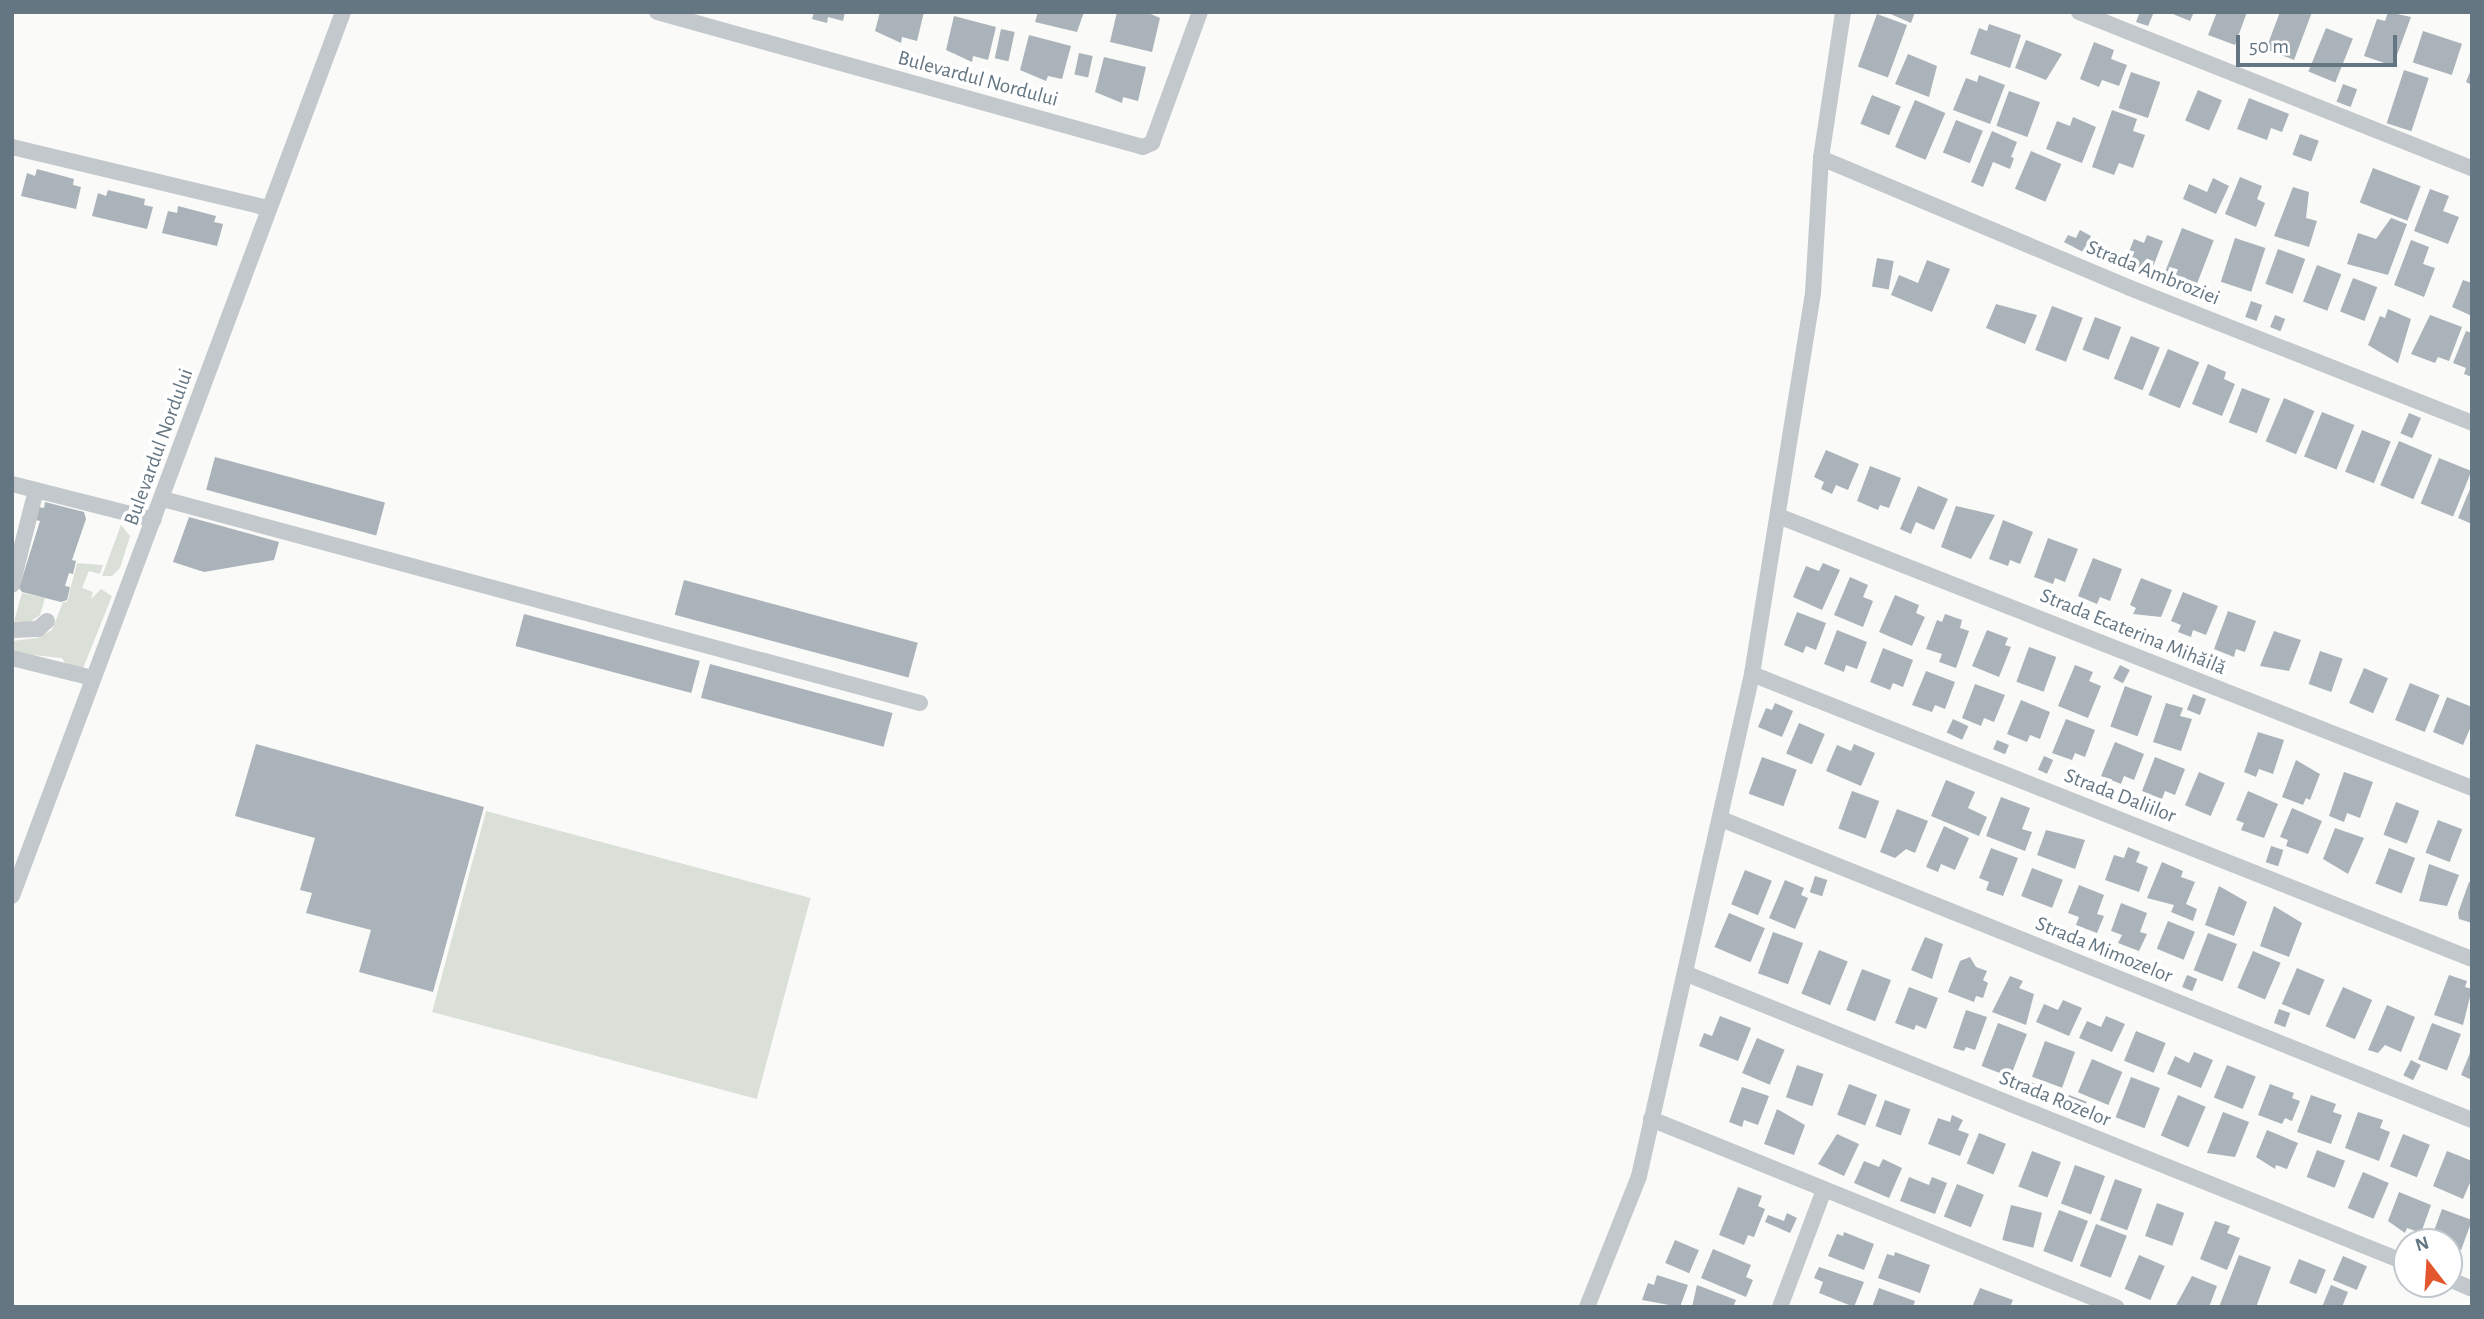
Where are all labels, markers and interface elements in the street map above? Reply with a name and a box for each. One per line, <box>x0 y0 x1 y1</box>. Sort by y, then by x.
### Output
scale bar <box>2239 21 2400 65</box>
text: 50 m <box>2249 36 2289 57</box>
street label: Bulevardul Nordului <box>895 45 1061 113</box>
street label: Strada Ambroziei <box>2083 235 2223 311</box>
street label: Bulevardul Nordului <box>119 365 199 529</box>
street label: Strada Ecaterina Mihăilă <box>2036 583 2230 681</box>
street label: Strada Daliilor <box>2061 763 2179 829</box>
street label: Strada Mimozelor <box>2032 911 2176 989</box>
street label: Strada Rozelor <box>1996 1065 2114 1133</box>
north arrow <box>2393 1228 2463 1298</box>
text: N <box>2413 1233 2431 1255</box>

